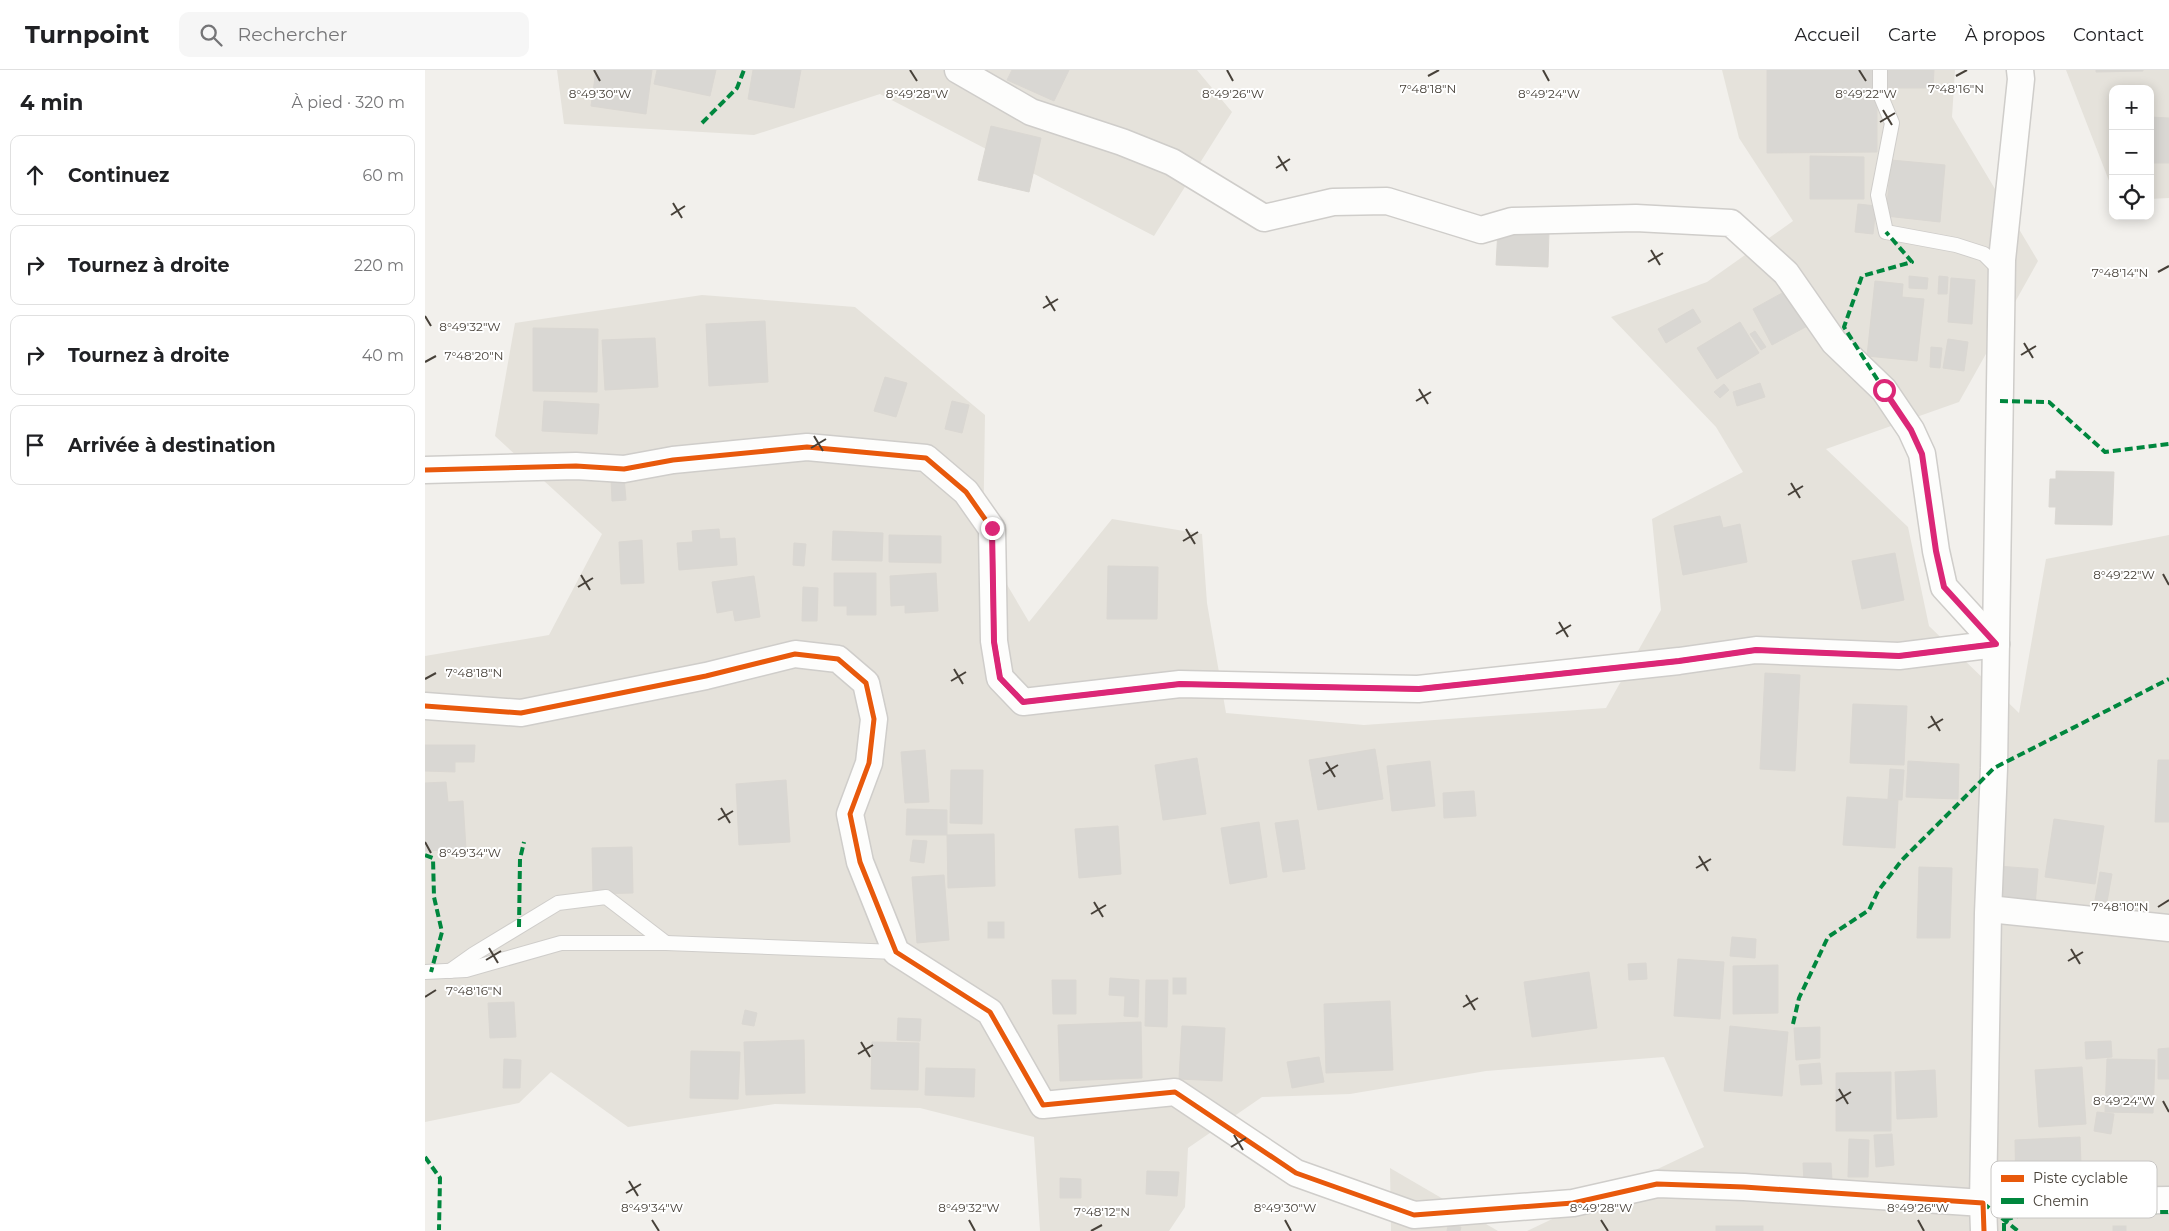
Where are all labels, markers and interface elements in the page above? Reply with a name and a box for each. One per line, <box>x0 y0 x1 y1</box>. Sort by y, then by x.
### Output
search box <box>179 12 529 57</box>
text: Turnpoint <box>25 20 149 49</box>
icon: search <box>197 21 225 49</box>
text: Rechercher <box>237 23 347 46</box>
text: Accueil <box>1795 24 1860 46</box>
text: Carte <box>1888 24 1937 46</box>
text: À propos <box>1965 24 2045 46</box>
text: Contact <box>2073 24 2144 46</box>
text: 7°48'18"N <box>1400 81 1456 96</box>
text: 7°48'16"N <box>1928 81 1984 96</box>
map controls <box>2109 85 2154 220</box>
button: + <box>2109 85 2154 130</box>
text: 8°49'30"W <box>569 86 631 101</box>
text: 8°49'28"W <box>886 86 948 101</box>
text: 8°49'26"W <box>1202 86 1264 101</box>
text: 8°49'24"W <box>1518 86 1580 101</box>
text: 8°49'22"W <box>1835 86 1897 101</box>
text: 4 min <box>20 90 83 115</box>
text: À pied · 320 m <box>291 93 405 112</box>
button: − <box>2109 130 2154 175</box>
icon: ahead <box>21 161 49 189</box>
text: Continuez <box>68 164 169 187</box>
text: 60 m <box>362 166 404 185</box>
button: locate <box>2109 175 2154 220</box>
icon: right <box>21 251 49 279</box>
text: Tournez à droite <box>68 254 229 277</box>
text: 220 m <box>354 256 404 275</box>
text: 7°48'14"N <box>2092 265 2148 280</box>
text: 8°49'32"W <box>439 319 501 334</box>
icon: right <box>21 341 49 369</box>
text: Tournez à droite <box>68 344 229 367</box>
text: 40 m <box>362 346 404 365</box>
text: 7°48'20"N <box>444 348 504 363</box>
route start <box>1873 379 1896 402</box>
icon: arrive <box>21 431 49 459</box>
text: Arrivée à destination <box>68 434 276 457</box>
route end <box>981 517 1004 540</box>
text: 8°49'22"W <box>2093 567 2155 582</box>
text: 7°48'18"N <box>446 665 502 680</box>
text: 8°49'34"W <box>439 845 501 860</box>
text: 7°48'10"N <box>2092 899 2149 914</box>
text: 7°48'16"N <box>446 983 502 998</box>
text: 8°49'24"W <box>2093 1093 2155 1108</box>
legend <box>1991 1161 2157 1218</box>
text: Piste cyclable <box>2033 1169 2128 1187</box>
text: Chemin <box>2033 1192 2089 1210</box>
text: 8°49'34"W <box>621 1200 683 1215</box>
text: 8°49'32"W <box>938 1200 1000 1215</box>
text: 8°49'30"W <box>1254 1200 1316 1215</box>
text: 8°49'28"W <box>1570 1200 1632 1215</box>
text: 8°49'26"W <box>1887 1200 1949 1215</box>
text: 7°48'12"N <box>1074 1204 1130 1219</box>

